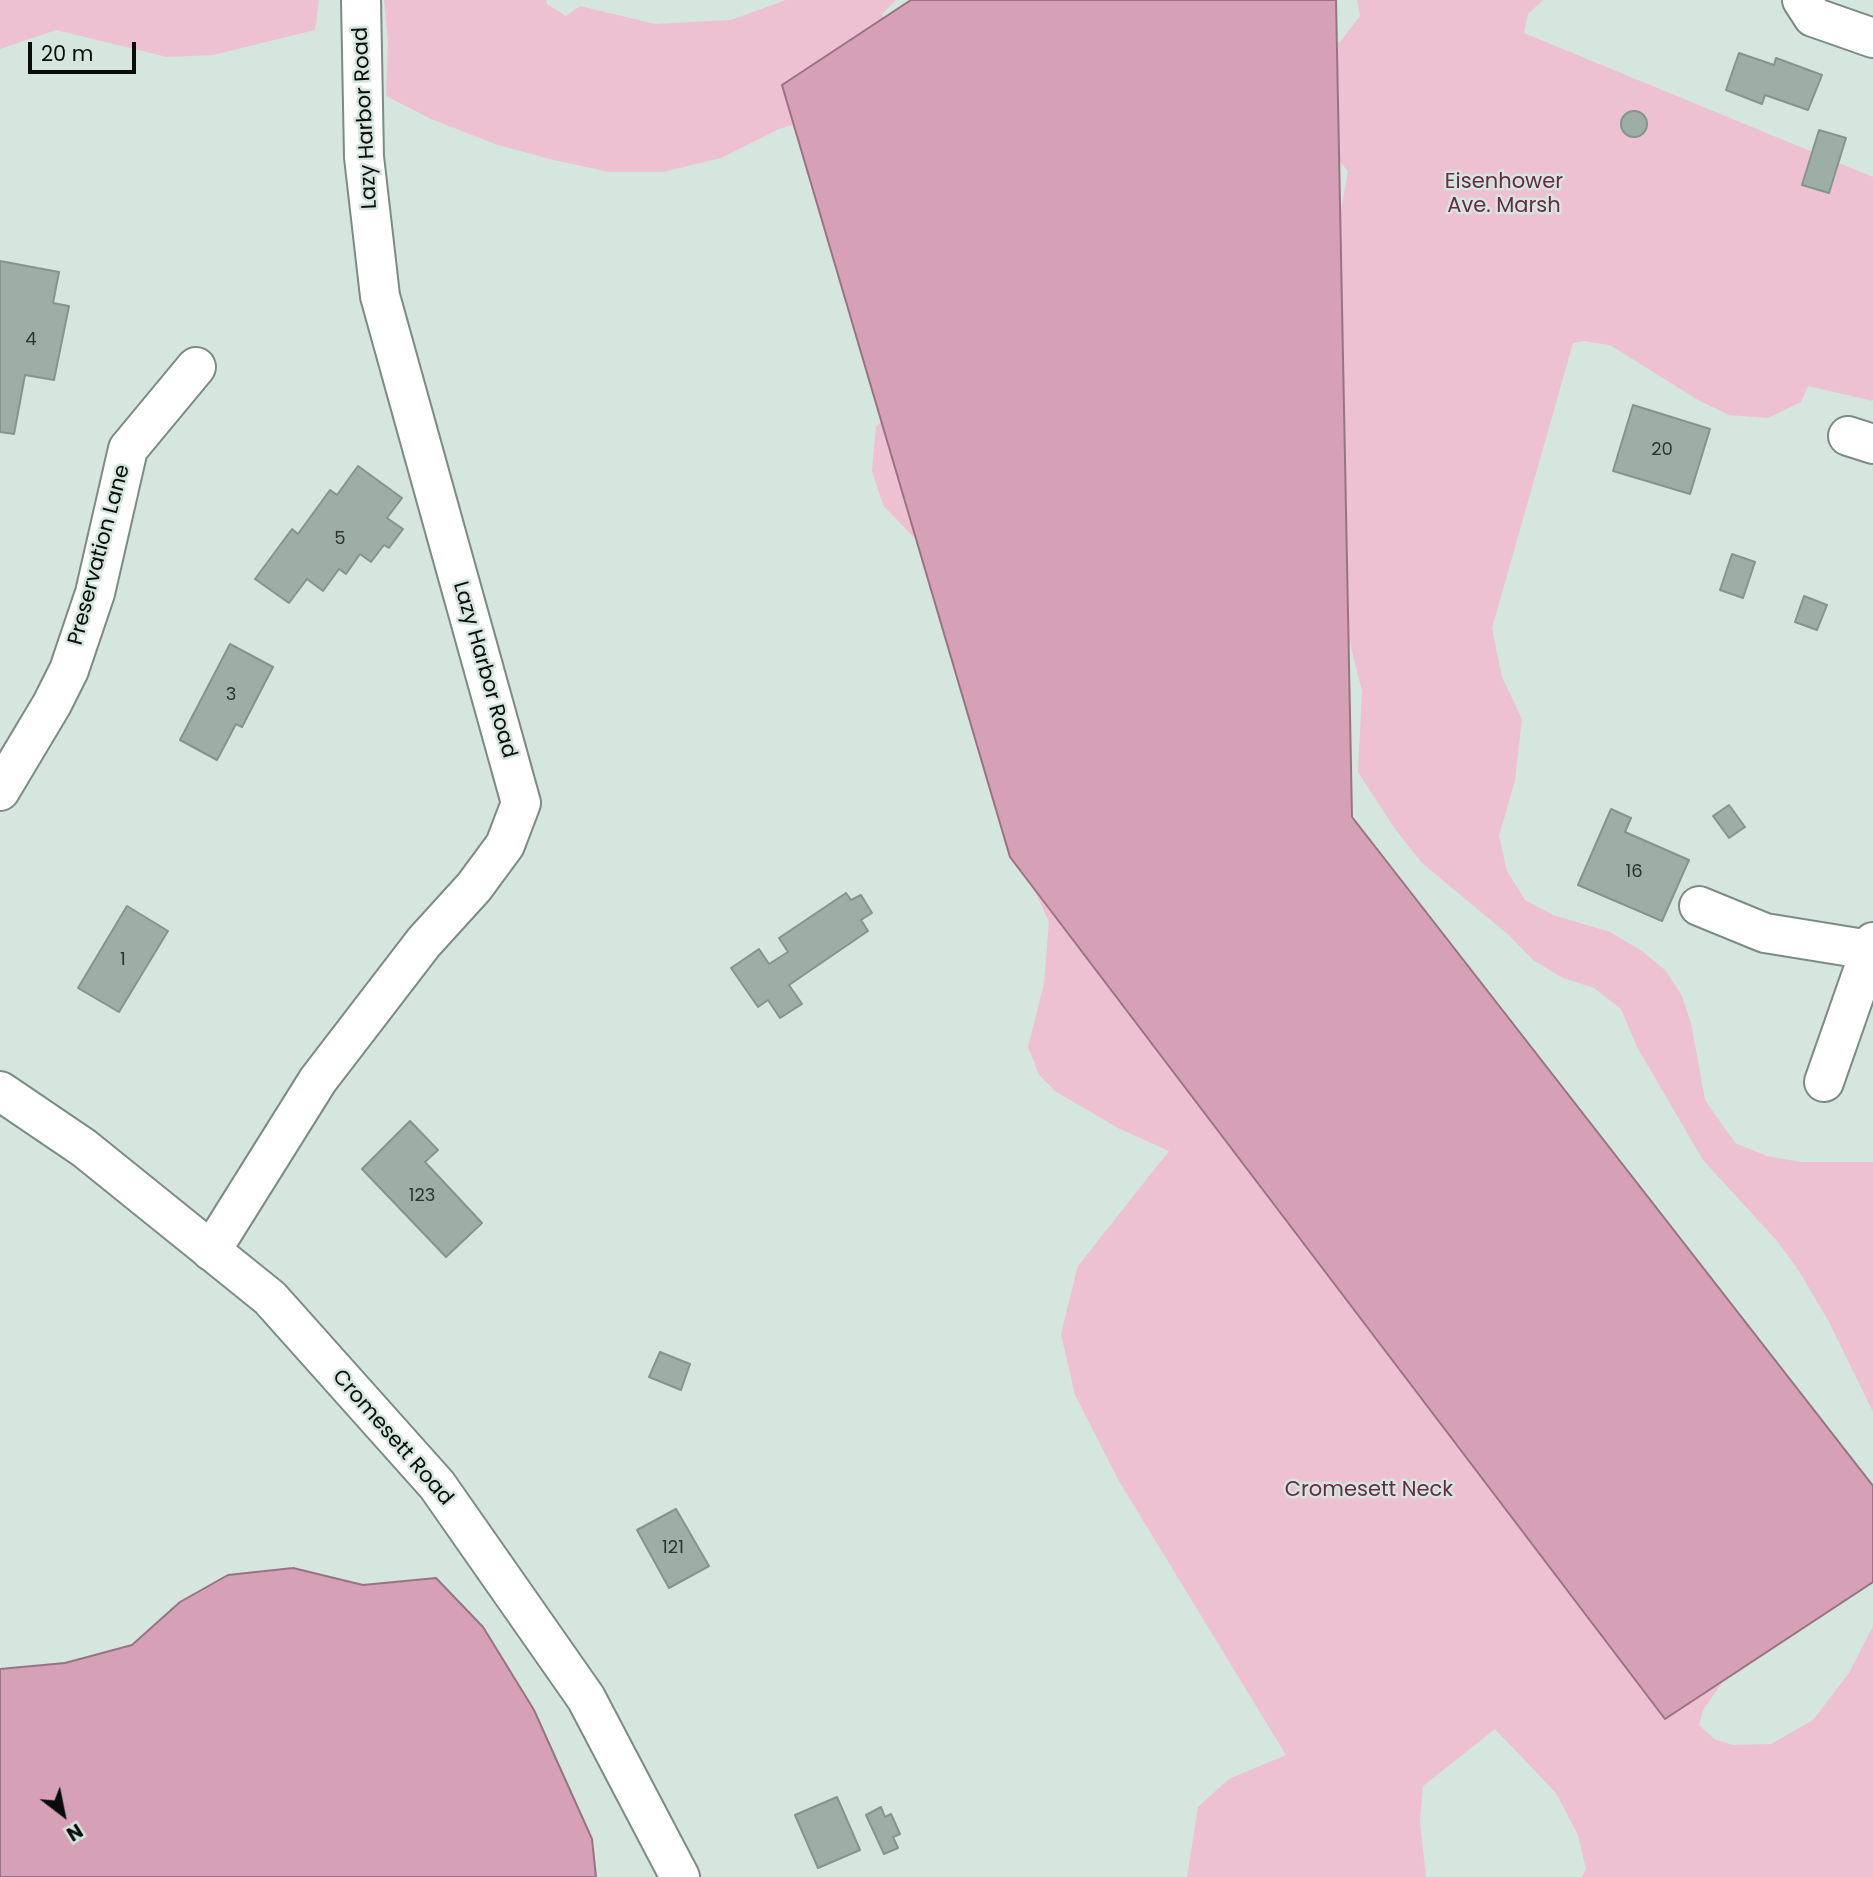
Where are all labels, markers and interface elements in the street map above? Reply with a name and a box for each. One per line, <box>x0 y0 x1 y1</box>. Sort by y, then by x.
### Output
street label: Lazy Harbor Road <box>349 26 383 210</box>
scale bar <box>32 28 140 72</box>
text: 20 m <box>41 39 94 68</box>
park label: Eisenhower Ave. Marsh <box>1445 170 1563 220</box>
house number: 4 <box>25 329 37 351</box>
house number: 20 <box>1651 439 1673 461</box>
street label: Preservation Lane <box>64 462 136 648</box>
house number: 5 <box>334 528 346 550</box>
street label: Lazy Harbor Road <box>447 579 521 761</box>
house number: 3 <box>226 684 236 706</box>
house number: 16 <box>1625 861 1643 883</box>
house number: 1 <box>120 949 126 971</box>
house number: 123 <box>409 1185 435 1207</box>
street label: Cromesett Road <box>326 1365 458 1511</box>
park label: Cromesett Neck <box>1285 1478 1453 1504</box>
house number: 121 <box>662 1537 684 1559</box>
north arrow <box>28 1779 98 1849</box>
text: N <box>61 1817 88 1847</box>

